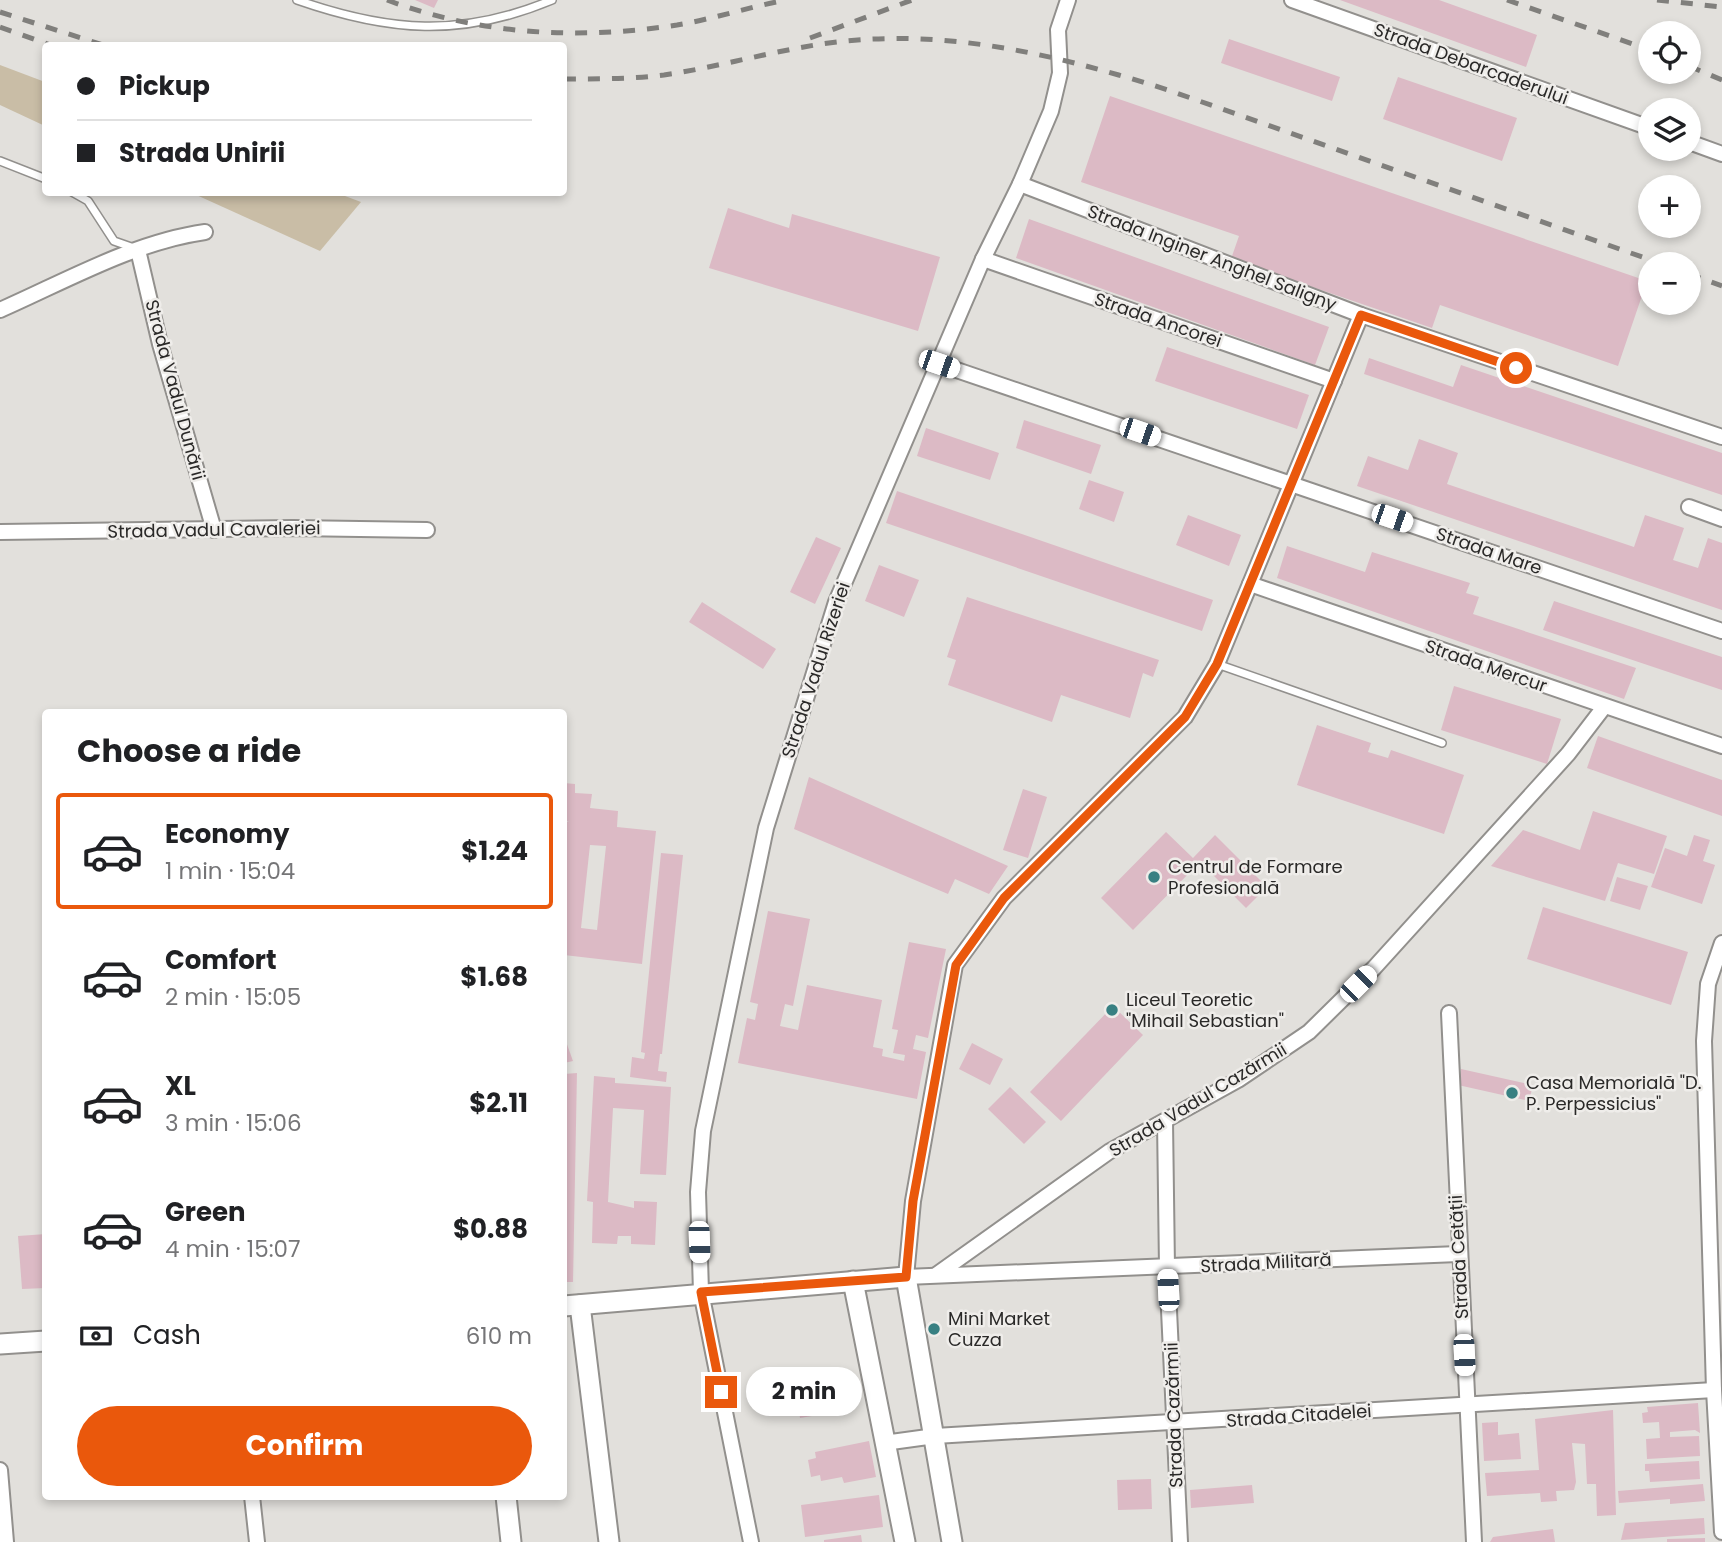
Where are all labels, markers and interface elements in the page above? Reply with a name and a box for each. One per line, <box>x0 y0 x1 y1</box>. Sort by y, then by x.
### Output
street label: Strada Debarcaderului <box>1371 17 1572 110</box>
map controls <box>1638 21 1701 315</box>
button: locate <box>1638 21 1701 84</box>
text: Pickup <box>119 68 210 104</box>
button: layers <box>1638 98 1701 161</box>
text: Strada Unirii <box>119 135 285 171</box>
button: + <box>1638 175 1701 238</box>
street label: Strada Inginer Anghel Saligny <box>1084 198 1340 317</box>
button: − <box>1638 252 1701 315</box>
street label: Strada Ancorei <box>1091 286 1225 353</box>
street label: Strada Vadul Dunării <box>139 297 212 483</box>
car <box>916 347 963 381</box>
route start <box>1500 352 1532 384</box>
car <box>1117 415 1164 449</box>
car <box>1369 501 1416 535</box>
street label: Strada Vadul Cavaleriei <box>107 515 321 544</box>
street label: Strada Mare <box>1433 521 1546 580</box>
street label: Strada Vadul Rizeriei <box>775 579 856 761</box>
street label: Strada Mercur <box>1422 633 1551 698</box>
text: Choose a ride <box>77 728 301 773</box>
text: Economy <box>165 816 289 852</box>
icon: car <box>81 820 144 883</box>
text: $1.24 <box>461 833 528 869</box>
place label: Centrul de Formare Profesională <box>1168 854 1343 900</box>
text: 1 min · 15:04 <box>165 855 295 887</box>
marker: Centrul de Formare Profesională <box>1146 869 1162 885</box>
text: Comfort <box>165 942 277 978</box>
icon: car <box>81 946 144 1009</box>
text: $1.68 <box>460 959 528 995</box>
car <box>1336 962 1381 1006</box>
text: 2 min · 15:05 <box>165 981 301 1013</box>
place label: Liceul Teoretic "Mihail Sebastian" <box>1126 987 1284 1033</box>
marker: Liceul Teoretic "Mihail Sebastian" <box>1104 1002 1120 1018</box>
street label: Strada Vadul Cazărmii <box>1104 1037 1291 1163</box>
text: XL <box>165 1068 196 1104</box>
place label: Casa Memorială "D. P. Perpessicius" <box>1526 1070 1702 1116</box>
icon: car <box>81 1072 144 1135</box>
text: $2.11 <box>469 1085 528 1121</box>
marker: Casa Memorială "D. P. Perpessicius" <box>1504 1085 1520 1101</box>
text: 3 min · 15:06 <box>165 1107 302 1139</box>
text: Green <box>165 1194 246 1230</box>
street label: Strada Cetății <box>1443 1194 1474 1320</box>
icon: car <box>81 1198 144 1261</box>
text: $0.88 <box>453 1211 528 1247</box>
car <box>688 1221 711 1263</box>
text: 4 min · 15:07 <box>165 1233 301 1265</box>
street label: Strada Militară <box>1200 1247 1332 1278</box>
car <box>1157 1268 1180 1312</box>
place label: Mini Market Cuzza <box>948 1306 1050 1352</box>
icon: cash <box>77 1317 115 1355</box>
text: Cash <box>133 1317 201 1353</box>
text: 610 m <box>466 1320 532 1352</box>
marker: Mini Market Cuzza <box>926 1321 942 1337</box>
car <box>1453 1333 1476 1377</box>
street label: Strada Cazărmii <box>1158 1342 1189 1488</box>
callout: 2 min <box>746 1368 861 1416</box>
text: 2 min <box>772 1375 836 1407</box>
route end <box>705 1376 737 1408</box>
street label: Strada Citadelei <box>1226 1398 1372 1433</box>
button: Confirm <box>77 1406 532 1486</box>

